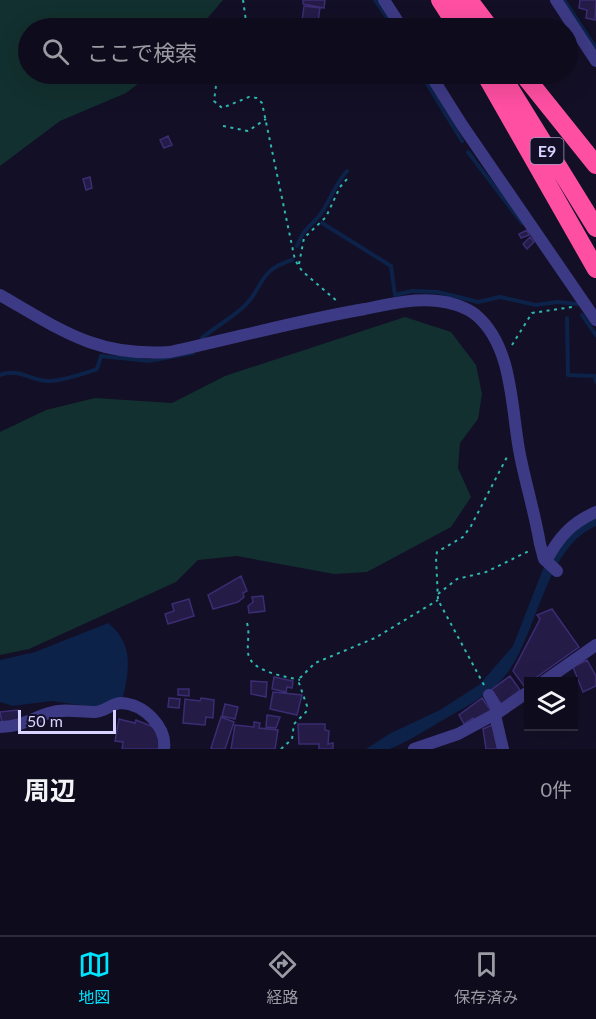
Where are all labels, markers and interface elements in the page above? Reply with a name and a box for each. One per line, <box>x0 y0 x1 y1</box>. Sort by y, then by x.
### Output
search box <box>18 18 578 84</box>
icon: search <box>39 35 72 68</box>
text: ここで検索 <box>87 39 197 66</box>
road number: E9 <box>530 138 564 164</box>
map controls <box>524 677 578 731</box>
button: layers <box>524 677 578 731</box>
scale bar <box>18 707 116 734</box>
text: 50 m <box>27 711 63 730</box>
text: 周辺 <box>24 774 76 806</box>
text: 0件 <box>540 777 572 801</box>
tab: 地図 <box>78 948 111 1008</box>
tab: 経路 <box>266 948 299 1008</box>
tab: 保存済み <box>454 948 518 1008</box>

